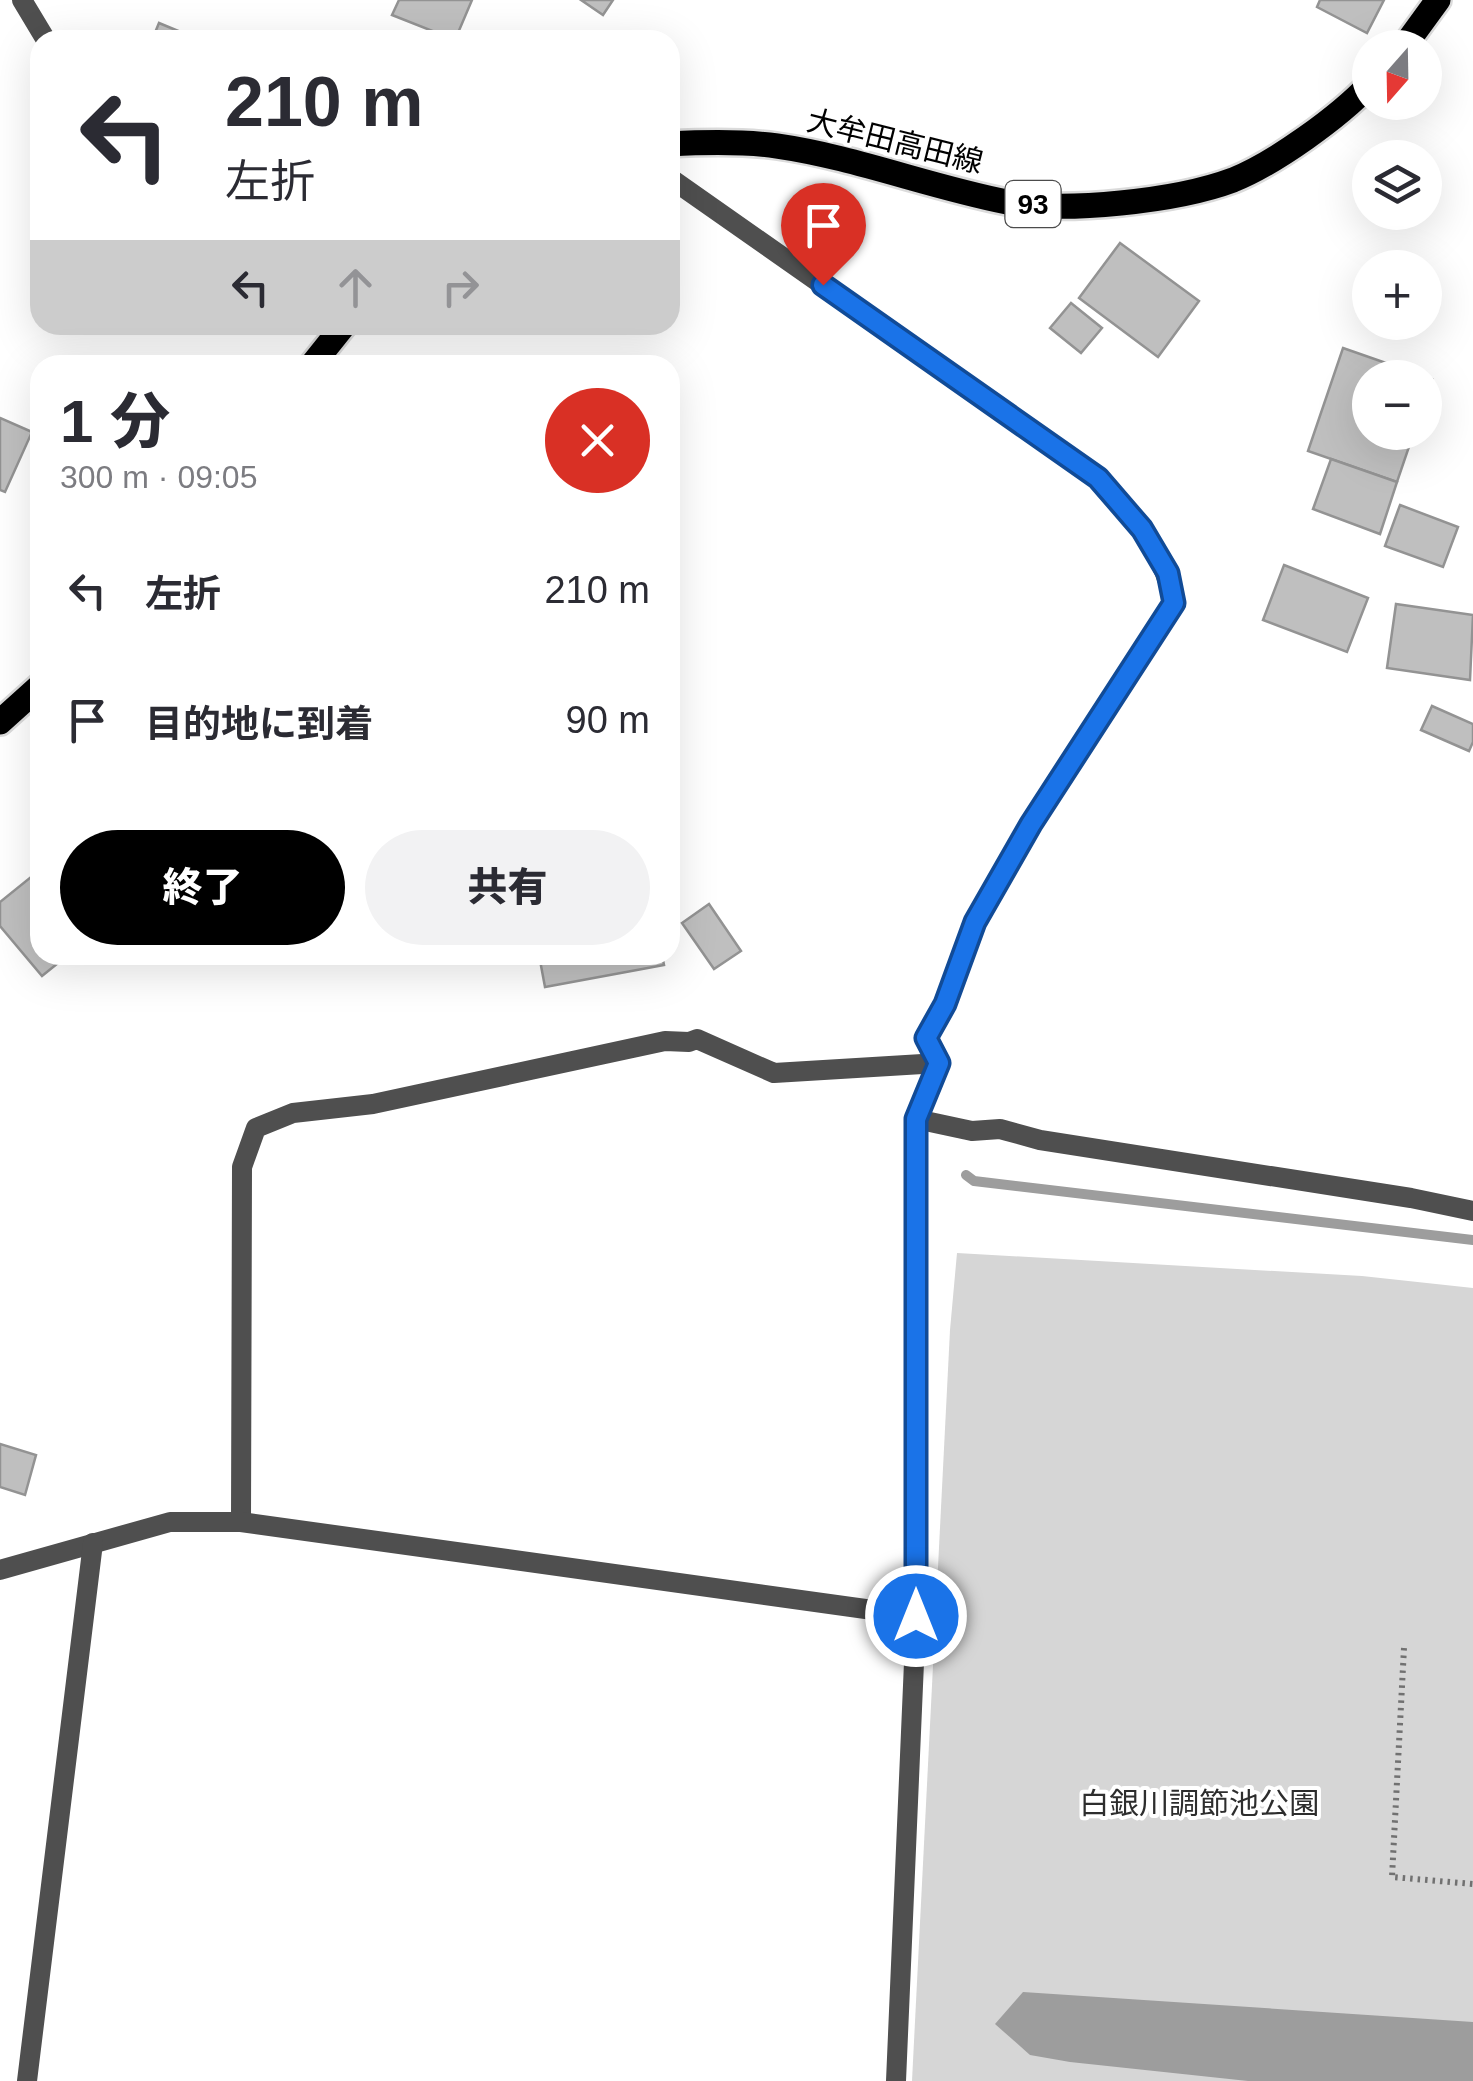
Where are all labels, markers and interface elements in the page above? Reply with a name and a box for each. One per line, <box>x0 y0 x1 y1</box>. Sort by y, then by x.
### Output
north arrow <box>1352 30 1442 120</box>
map controls <box>1352 30 1442 450</box>
text: 210 m <box>225 63 423 141</box>
icon: left <box>60 70 190 200</box>
street label: 大牟田高田線 <box>804 103 986 179</box>
button: layers <box>1352 140 1442 230</box>
text: 左折 <box>225 156 315 207</box>
road number: 93 <box>1006 181 1060 227</box>
pin <box>781 183 866 286</box>
icon: arrive <box>796 198 851 253</box>
button: + <box>1352 250 1442 340</box>
icon: left <box>223 260 278 315</box>
icon: ahead <box>328 260 383 315</box>
icon: right <box>433 260 488 315</box>
button: − <box>1352 360 1442 450</box>
text: 1 分 <box>60 388 170 455</box>
button: close <box>545 388 650 493</box>
text: 300 m · 09:05 <box>60 459 257 495</box>
icon: left <box>60 563 115 618</box>
text: 210 m <box>544 569 650 611</box>
text: 左折 <box>145 573 221 615</box>
icon: arrive <box>60 693 115 748</box>
text: 90 m <box>566 699 650 741</box>
text: 目的地に到着 <box>145 703 373 745</box>
button: 終了 <box>60 830 345 945</box>
button: 共有 <box>365 830 650 945</box>
position arrow <box>864 1564 968 1668</box>
park label: 白銀川調節池公園 <box>1079 1787 1319 1820</box>

